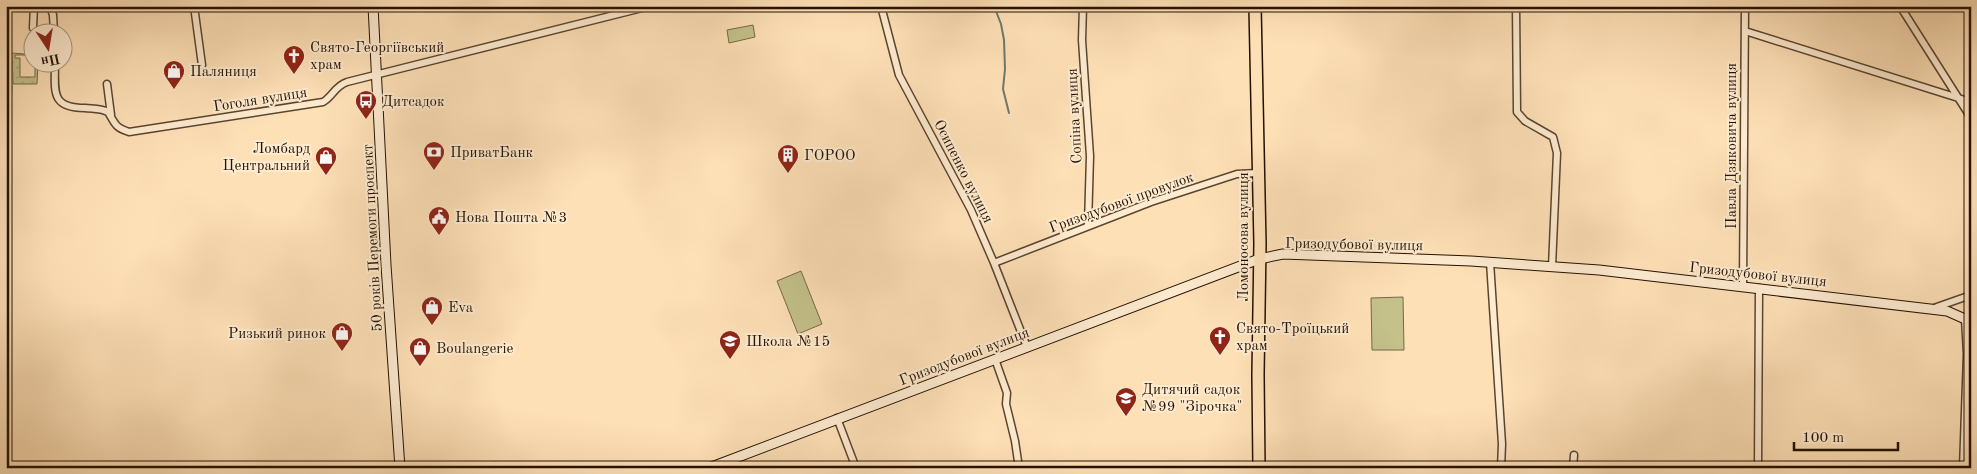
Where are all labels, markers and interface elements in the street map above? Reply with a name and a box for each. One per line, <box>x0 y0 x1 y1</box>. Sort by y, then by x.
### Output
north arrow <box>22 22 72 72</box>
place label: Свято-Георгіївський храм <box>310 41 444 73</box>
church icon: Свято-Георгіївський храм <box>282 44 306 75</box>
text: Пн <box>40 51 61 69</box>
shop icon: Паляниця <box>162 59 186 90</box>
street label: Павла Дзяковича вулиця <box>1725 63 1740 229</box>
place label: Паляниця <box>190 65 257 80</box>
street label: Сопіна вулиця <box>1065 68 1085 164</box>
street label: Гоголя вулиця <box>212 86 308 115</box>
bus stop icon: Дитсадок <box>354 89 378 120</box>
place label: Дитсадок <box>382 95 445 110</box>
street label: Осипенко вулиця <box>930 118 995 226</box>
bank icon: ПриватБанк <box>422 140 446 171</box>
place label: Ломбард Центральний <box>222 142 311 174</box>
building icon: ГОРОО <box>776 143 800 174</box>
street label: 50 років Перемоги проспект <box>361 144 386 332</box>
shop icon: Ломбард Центральний <box>314 145 338 176</box>
place label: ПриватБанк <box>450 146 534 161</box>
place label: ГОРОО <box>804 149 855 164</box>
street label: Гризодубової провулок <box>1047 170 1196 237</box>
street label: Ломоносова вулиця <box>1237 172 1252 302</box>
public building icon: Нова Пошта №3 <box>427 205 451 236</box>
place label: Нова Пошта №3 <box>455 211 567 226</box>
street label: Гризодубової вулиця <box>1285 237 1423 254</box>
street label: Гризодубової вулиця <box>1688 261 1828 290</box>
shop icon: Eva <box>420 295 444 326</box>
place label: Eva <box>448 301 474 316</box>
shop icon: Ризький ринок <box>330 321 354 352</box>
place label: Свято-Троїцький храм <box>1236 322 1349 354</box>
church icon: Свято-Троїцький храм <box>1208 325 1232 356</box>
street label: Гризодубової вулиця <box>897 326 1032 389</box>
place label: Ризький ринок <box>228 327 326 342</box>
school or university icon: Школа №15 <box>718 329 742 360</box>
place label: Школа №15 <box>746 335 830 350</box>
shop icon: Boulangerie <box>408 336 432 367</box>
place label: Boulangerie <box>436 342 514 357</box>
place label: Дитячий садок №99 "Зірочка" <box>1142 383 1243 415</box>
school or university icon: Дитячий садок №99 "Зірочка" <box>1114 386 1138 417</box>
scale bar <box>1794 419 1898 451</box>
text: 100 m <box>1802 431 1844 446</box>

